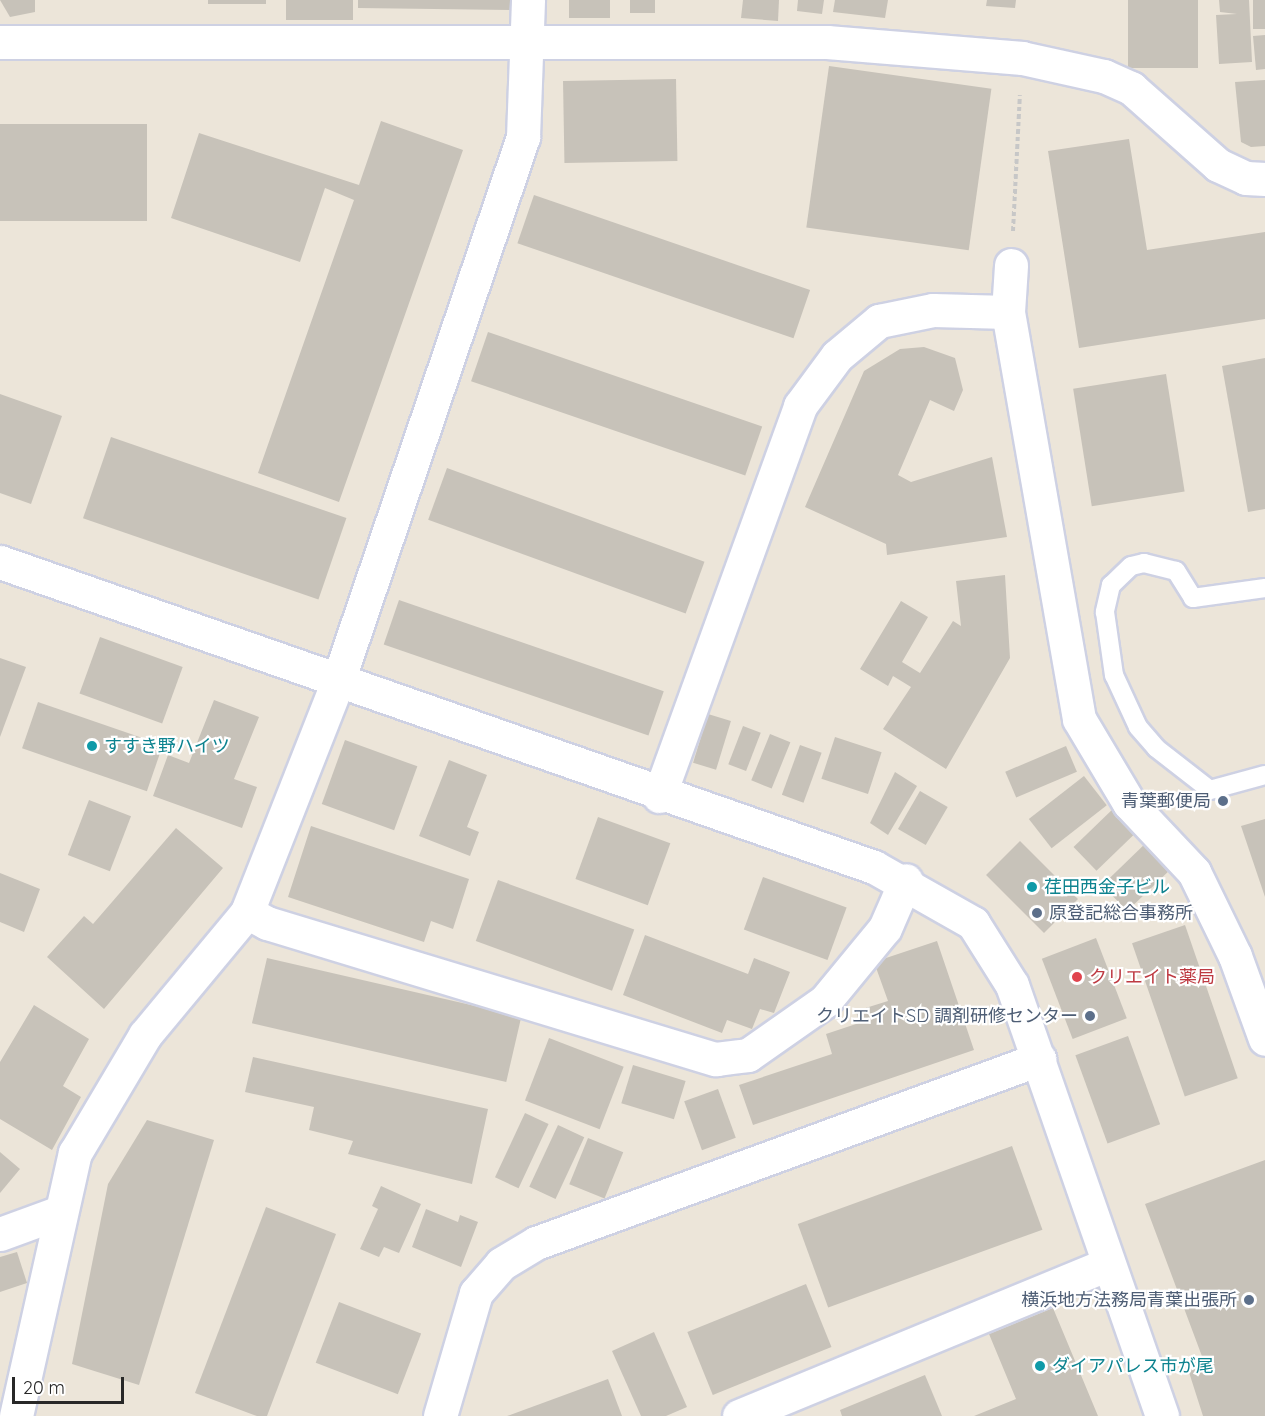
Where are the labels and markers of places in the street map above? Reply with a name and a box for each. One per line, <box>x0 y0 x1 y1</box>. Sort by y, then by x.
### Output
place label: すすき野ハイツ <box>104 735 230 757</box>
marker: すすき野ハイツ <box>85 739 99 753</box>
place label: 青葉郵便局 <box>1121 790 1211 812</box>
marker: 青葉郵便局 <box>1216 794 1230 808</box>
place label: 荏田西金子ビル <box>1044 876 1170 898</box>
marker: 荏田西金子ビル <box>1025 880 1039 894</box>
place label: 原登記総合事務所 <box>1049 902 1193 924</box>
marker: 原登記総合事務所 <box>1030 906 1044 920</box>
place label: クリエイト薬局 <box>1089 966 1215 988</box>
marker: クリエイト薬局 <box>1070 970 1084 984</box>
place label: クリエイトSD 調剤研修センター <box>816 1005 1078 1027</box>
marker: クリエイトSD 調剤研修センター <box>1083 1009 1097 1023</box>
place label: 横浜地方法務局青葉出張所 <box>1021 1289 1237 1311</box>
marker: 横浜地方法務局青葉出張所 <box>1242 1293 1256 1307</box>
place label: ダイアパレス市が尾 <box>1052 1355 1214 1377</box>
marker: ダイアパレス市が尾 <box>1033 1359 1047 1373</box>

